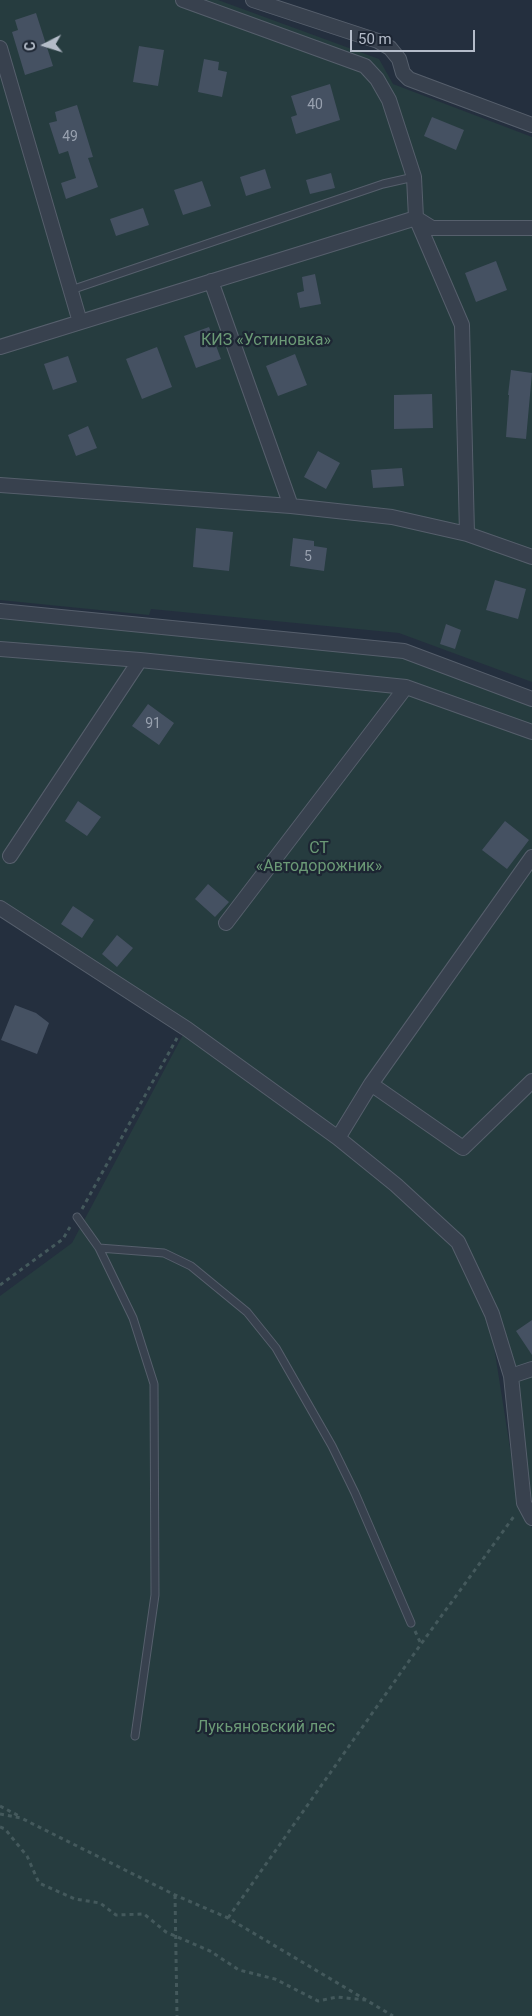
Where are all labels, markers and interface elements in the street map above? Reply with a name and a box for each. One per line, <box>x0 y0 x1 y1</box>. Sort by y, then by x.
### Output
north arrow <box>20 20 70 70</box>
scale bar <box>352 20 477 52</box>
text: 50 m <box>358 30 392 48</box>
text: С <box>22 41 38 52</box>
house number: 40 <box>307 97 323 113</box>
house number: 49 <box>62 129 78 145</box>
park label: КИЗ «Устиновка» <box>201 331 331 351</box>
house number: 5 <box>304 549 312 565</box>
house number: 91 <box>145 716 161 732</box>
park label: СТ «Автодорожник» <box>256 839 382 877</box>
park label: Лукьяновский лес <box>197 1718 335 1738</box>

